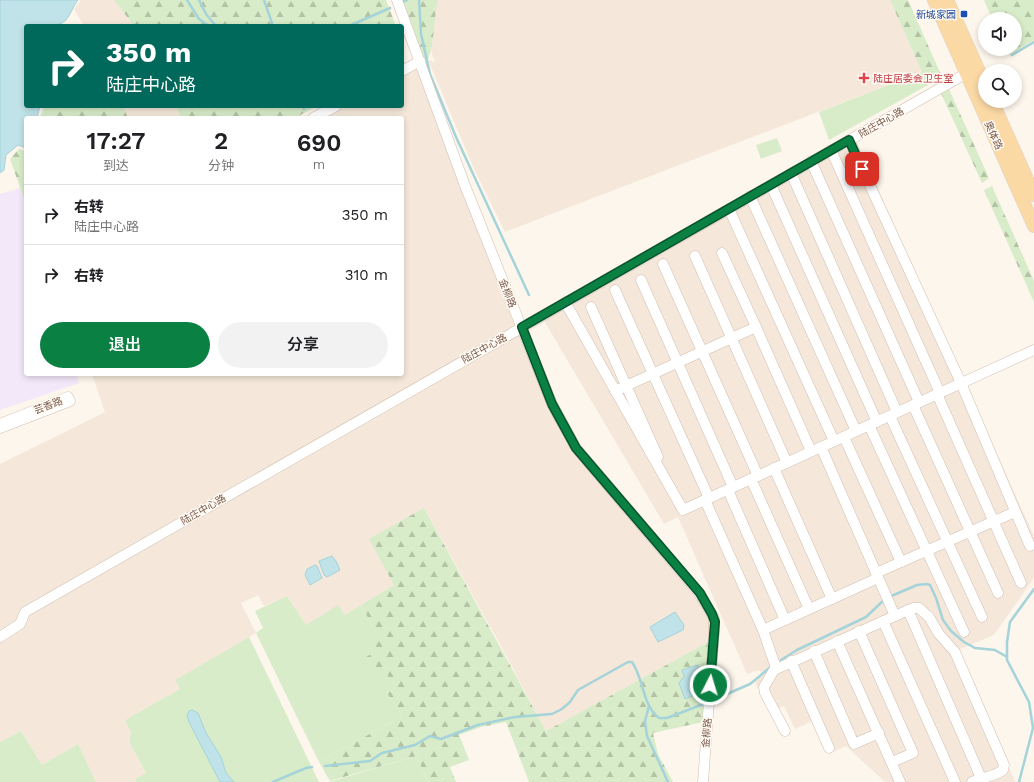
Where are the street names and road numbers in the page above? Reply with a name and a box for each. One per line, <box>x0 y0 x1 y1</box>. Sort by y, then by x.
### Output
street label: 陆庄中心路 <box>857 105 906 140</box>
street label: 奥体路 <box>982 119 1005 151</box>
street label: 金柳路 <box>497 277 518 309</box>
street label: 陆庄中心路 <box>460 332 509 365</box>
street label: 芸香路 <box>32 395 64 416</box>
street label: 陆庄中心路 <box>179 492 228 527</box>
street label: 金柳路 <box>700 718 713 748</box>

